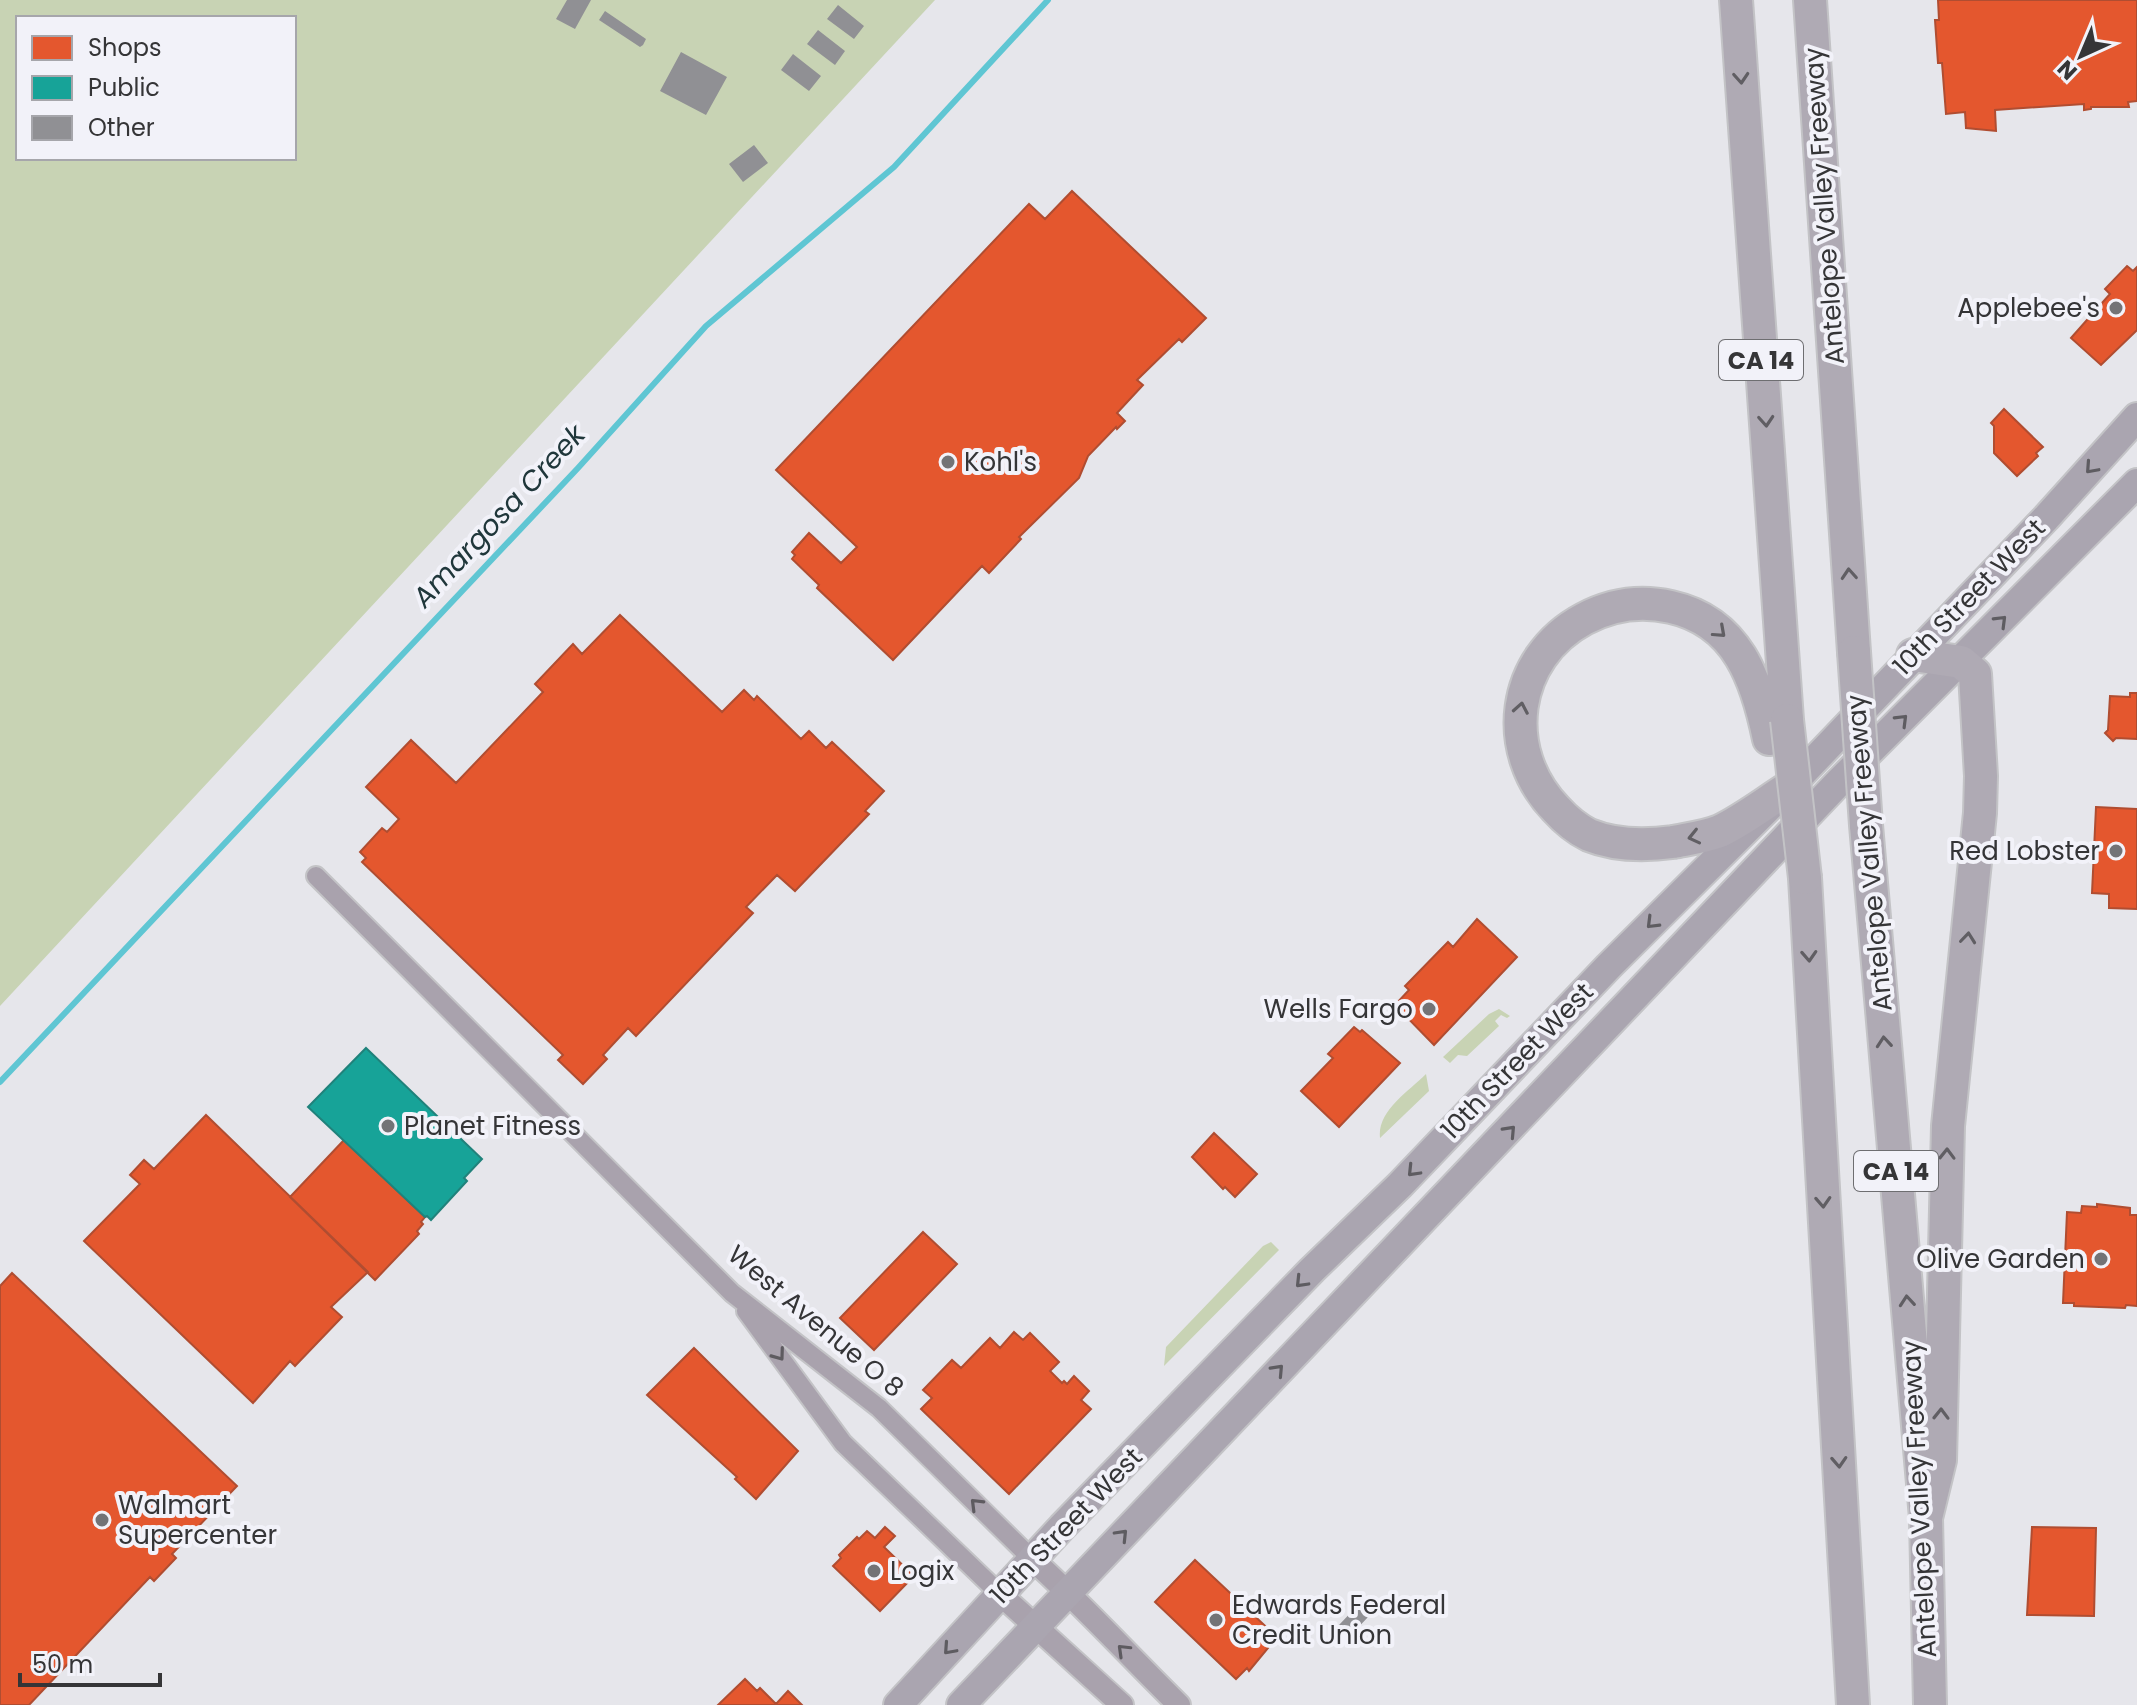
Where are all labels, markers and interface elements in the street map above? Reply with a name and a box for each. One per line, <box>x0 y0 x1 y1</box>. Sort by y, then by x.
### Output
legend <box>16 16 296 160</box>
north arrow <box>2041 16 2121 96</box>
text: Shops <box>88 31 162 64</box>
street label: Antelope Valley Freeway <box>1795 46 1853 366</box>
text: N <box>2051 53 2084 87</box>
text: Public <box>88 71 160 104</box>
one-way arrow <box>1732 72 1749 85</box>
text: Other <box>88 111 155 144</box>
place label: Applebee's <box>1957 290 2100 326</box>
marker: Applebee's <box>2107 299 2125 317</box>
road number: CA 14 <box>1719 340 1803 380</box>
water label: Amargosa Creek <box>403 415 595 617</box>
one-way arrow <box>1757 415 1774 428</box>
place label: Kohl's <box>964 444 1037 480</box>
marker: Kohl's <box>939 453 957 471</box>
one-way arrow <box>2087 458 2101 473</box>
street label: 10th Street West <box>1885 511 2053 683</box>
one-way arrow <box>1841 567 1858 580</box>
one-way arrow <box>1992 616 2007 630</box>
one-way arrow <box>1711 622 1725 637</box>
street label: Antelope Valley Freeway <box>1837 693 1901 1013</box>
one-way arrow <box>1512 702 1529 715</box>
one-way arrow <box>1893 715 1907 729</box>
one-way arrow <box>1687 828 1701 845</box>
place label: Red Lobster <box>1949 833 2100 869</box>
marker: Red Lobster <box>2107 842 2125 860</box>
one-way arrow <box>1647 914 1661 928</box>
one-way arrow <box>1960 931 1977 944</box>
one-way arrow <box>1800 950 1817 963</box>
street label: 10th Street West <box>1433 975 1601 1147</box>
place label: Wells Fargo <box>1264 991 1413 1027</box>
marker: Wells Fargo <box>1420 1000 1438 1018</box>
one-way arrow <box>1876 1035 1893 1048</box>
place label: Planet Fitness <box>404 1108 581 1144</box>
marker: Planet Fitness <box>379 1117 397 1135</box>
one-way arrow <box>1500 1126 1515 1140</box>
one-way arrow <box>1939 1147 1956 1160</box>
road number: CA 14 <box>1854 1151 1938 1191</box>
one-way arrow <box>1409 1161 1423 1176</box>
one-way arrow <box>1814 1196 1831 1209</box>
street label: West Avenue O 8 <box>720 1237 912 1405</box>
place label: Olive Garden <box>1916 1241 2085 1277</box>
marker: Olive Garden <box>2092 1250 2110 1268</box>
one-way arrow <box>1296 1273 1311 1287</box>
one-way arrow <box>1899 1294 1916 1307</box>
street label: Antelope Valley Freeway <box>1893 1339 1945 1659</box>
one-way arrow <box>769 1347 783 1361</box>
one-way arrow <box>1269 1365 1284 1379</box>
one-way arrow <box>1932 1407 1949 1420</box>
street label: 10th Street West <box>982 1440 1150 1612</box>
one-way arrow <box>1830 1456 1847 1469</box>
place label: Walmart Supercenter <box>118 1487 277 1553</box>
one-way arrow <box>971 1499 985 1513</box>
marker: Walmart Supercenter <box>93 1511 111 1529</box>
one-way arrow <box>1113 1530 1127 1545</box>
place label: Logix <box>890 1553 955 1589</box>
marker: Logix <box>865 1562 883 1580</box>
place label: Edwards Federal Credit Union <box>1232 1587 1446 1653</box>
marker: Edwards Federal Credit Union <box>1207 1611 1225 1629</box>
scale bar <box>20 1637 160 1687</box>
one-way arrow <box>944 1640 958 1655</box>
one-way arrow <box>1118 1645 1132 1660</box>
text: 50 m <box>32 1648 93 1681</box>

